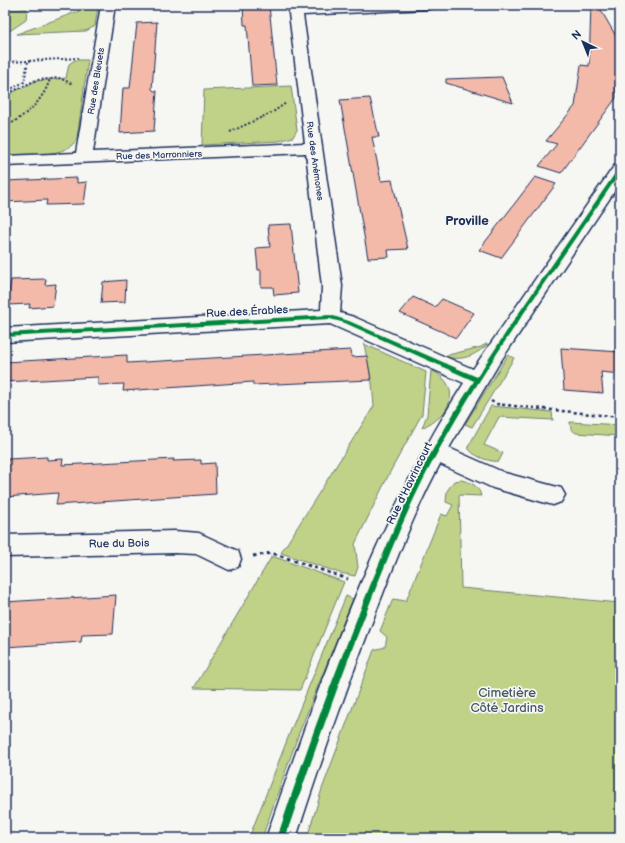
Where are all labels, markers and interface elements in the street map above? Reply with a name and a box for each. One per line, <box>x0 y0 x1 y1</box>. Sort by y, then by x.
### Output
north arrow <box>563 22 603 62</box>
text: N <box>569 27 584 43</box>
street label: Rue des Bleuets <box>86 46 107 115</box>
street label: Rue des Anémones <box>303 121 326 202</box>
street label: Rue des Marronniers <box>116 148 203 162</box>
district label: Proville <box>445 213 489 229</box>
street label: Rue des Érables <box>206 302 289 320</box>
street label: Rue d'Havrincourt <box>384 439 435 527</box>
street label: Rue du Bois <box>89 536 150 551</box>
park label: Cimetière Côté Jardins <box>470 685 544 716</box>

